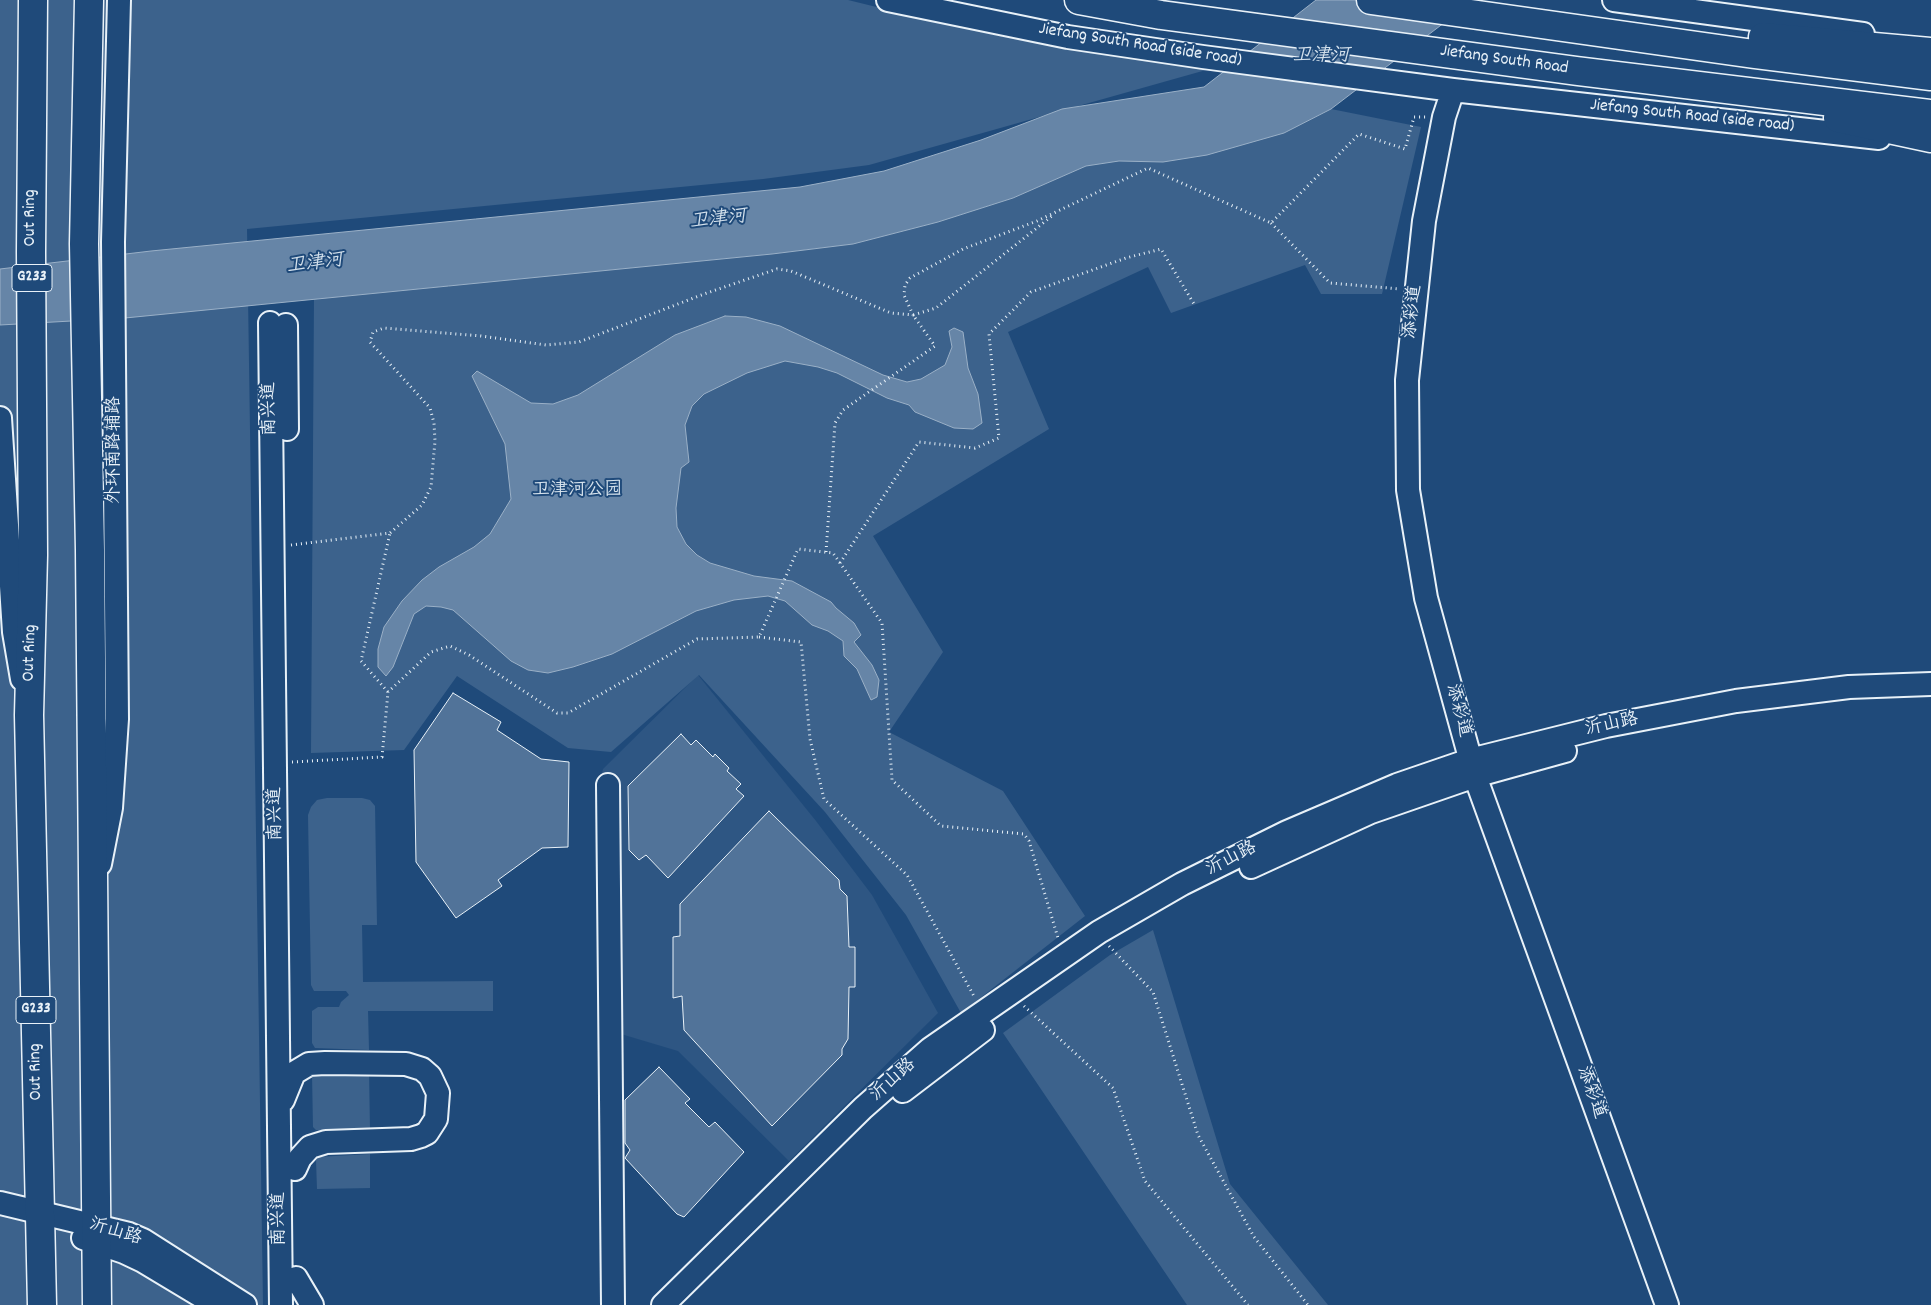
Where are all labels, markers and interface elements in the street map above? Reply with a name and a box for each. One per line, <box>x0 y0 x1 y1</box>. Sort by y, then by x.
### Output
street label: Jiefang South Road (side road) <box>1037 19 1243 73</box>
street label: Jiefang South Road <box>1439 41 1569 81</box>
water label: 卫津河 <box>1293 46 1349 68</box>
street label: Jiefang South Road (side road) <box>1589 96 1795 138</box>
street label: Out Ring <box>21 189 43 247</box>
water label: 卫津河 <box>688 207 748 235</box>
water label: 卫津河 <box>285 250 345 280</box>
road number: G233 <box>12 264 52 292</box>
street label: 添彩道 <box>1400 284 1428 340</box>
street label: 南兴道 <box>260 382 282 436</box>
street label: 外环南路辅路 <box>105 396 127 504</box>
park label: 卫津河公园 <box>532 481 622 503</box>
street label: Out Ring <box>19 624 43 682</box>
street label: 添彩道 <box>1440 682 1474 740</box>
street label: 沂山路 <box>1583 710 1641 742</box>
street label: 南兴道 <box>266 787 288 841</box>
street label: 沂山路 <box>1203 838 1261 882</box>
road number: G233 <box>16 996 56 1024</box>
street label: Out Ring <box>26 1043 48 1101</box>
street label: 沂山路 <box>867 1055 921 1107</box>
street label: 添彩道 <box>1571 1064 1609 1122</box>
street label: 南兴道 <box>270 1192 292 1246</box>
street label: 沂山路 <box>86 1215 144 1251</box>

